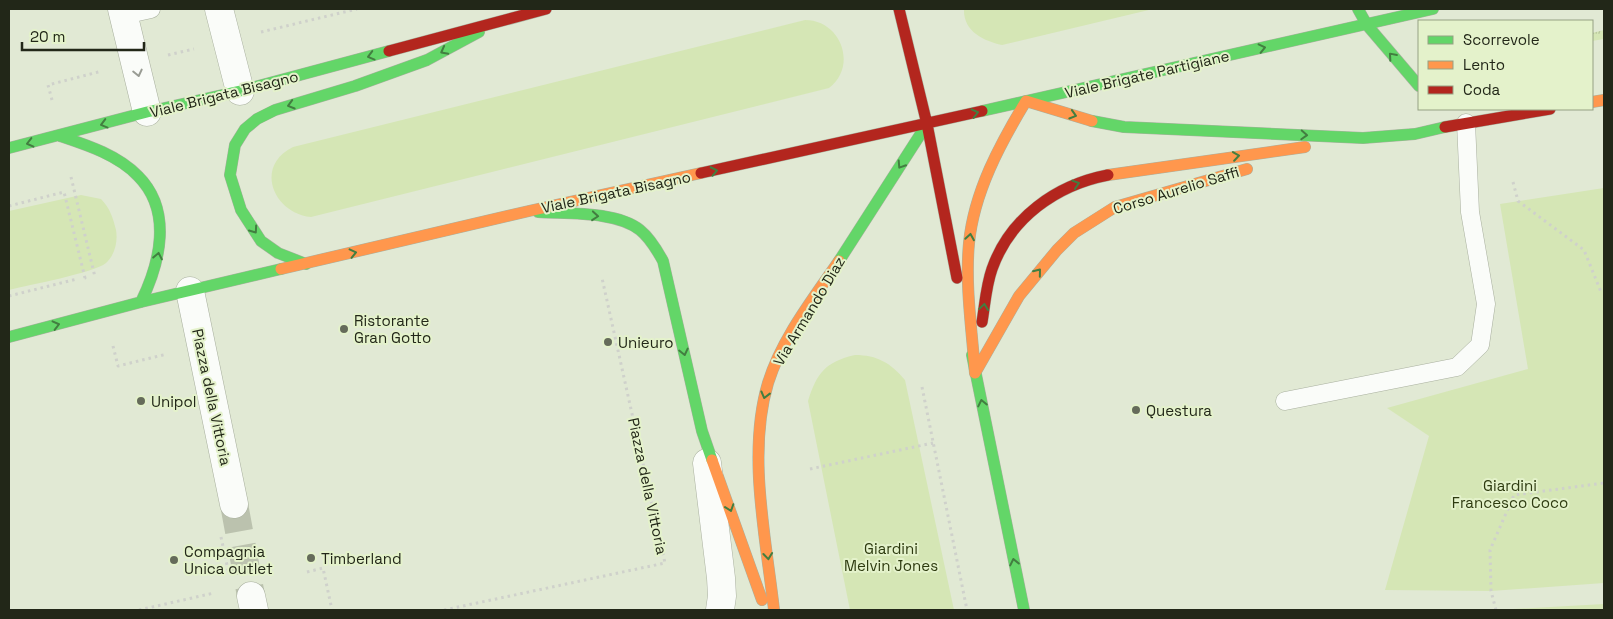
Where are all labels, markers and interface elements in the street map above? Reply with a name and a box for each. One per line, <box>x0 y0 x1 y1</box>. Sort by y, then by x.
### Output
scale bar <box>22 20 145 52</box>
legend <box>1418 20 1593 110</box>
text: 20 m <box>30 27 65 46</box>
text: Scorrevole <box>1463 30 1540 49</box>
one-way arrow <box>1257 43 1266 54</box>
one-way arrow <box>440 45 449 55</box>
street label: Viale Brigate Partigiane <box>1063 46 1231 102</box>
one-way arrow <box>367 50 376 60</box>
one-way arrow <box>1389 52 1398 61</box>
text: Lento <box>1463 55 1505 74</box>
street label: Viale Brigata Bisagno <box>148 66 300 122</box>
one-way arrow <box>132 69 143 78</box>
text: Coda <box>1463 80 1501 99</box>
one-way arrow <box>287 99 296 109</box>
one-way arrow <box>970 108 979 119</box>
one-way arrow <box>1068 110 1076 120</box>
one-way arrow <box>99 118 108 129</box>
one-way arrow <box>1300 129 1308 140</box>
one-way arrow <box>26 137 34 147</box>
one-way arrow <box>1232 151 1240 162</box>
one-way arrow <box>898 160 907 169</box>
street label: Corso Aurelio Saffi <box>1111 162 1241 218</box>
one-way arrow <box>709 166 718 177</box>
street label: Viale Brigata Bisagno <box>540 167 692 217</box>
one-way arrow <box>1071 179 1079 189</box>
one-way arrow <box>591 211 599 222</box>
one-way arrow <box>248 224 257 234</box>
one-way arrow <box>965 232 975 241</box>
one-way arrow <box>349 248 357 259</box>
one-way arrow <box>153 252 163 261</box>
street label: Via Armando Diaz <box>769 253 849 369</box>
one-way arrow <box>1033 269 1042 278</box>
one-way arrow <box>978 303 989 311</box>
place label: Ristorante Gran Gotto <box>354 311 431 347</box>
one-way arrow <box>51 320 60 331</box>
marker: Ristorante Gran Gotto <box>338 323 350 335</box>
street label: Piazza della Vittoria <box>188 327 236 468</box>
place label: Unieuro <box>618 333 674 352</box>
marker: Unieuro <box>602 336 614 348</box>
one-way arrow <box>678 348 689 357</box>
one-way arrow <box>761 390 771 398</box>
place label: Unipol <box>151 392 196 411</box>
marker: Unipol <box>135 395 147 407</box>
one-way arrow <box>977 399 987 408</box>
place label: Questura <box>1146 401 1212 420</box>
marker: Questura <box>1130 404 1142 416</box>
street label: Piazza della Vittoria <box>624 416 672 557</box>
park label: Giardini Francesco Coco <box>1452 476 1568 512</box>
one-way arrow <box>724 503 734 512</box>
park label: Giardini Melvin Jones <box>844 539 938 575</box>
place label: Compagnia Unica outlet <box>184 542 273 578</box>
place label: Timberland <box>321 549 402 568</box>
marker: Timberland <box>305 552 317 564</box>
one-way arrow <box>762 553 773 561</box>
marker: Compagnia Unica outlet <box>168 554 180 566</box>
one-way arrow <box>1009 558 1020 567</box>

